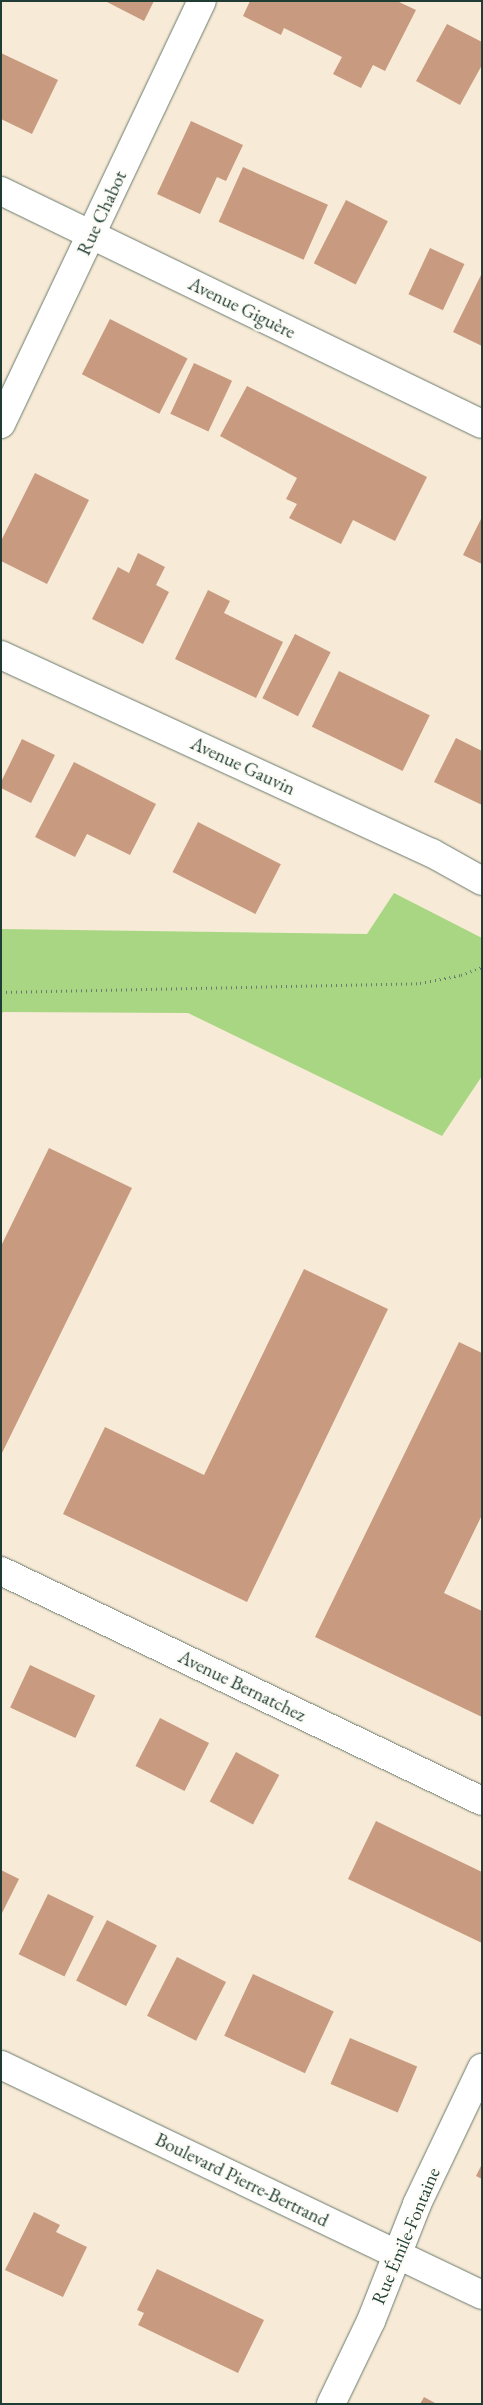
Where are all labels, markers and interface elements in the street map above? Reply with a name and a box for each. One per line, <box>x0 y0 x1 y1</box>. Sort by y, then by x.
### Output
street label: Rue Chabot <box>72 167 132 259</box>
street label: Avenue Giguère <box>185 272 299 344</box>
street label: Avenue Gauvin <box>187 732 299 800</box>
street label: Avenue Bernatchez <box>175 1645 309 1727</box>
street label: Boulevard Pierre-Bertrand <box>152 2128 332 2232</box>
street label: Rue Émile-Fontaine <box>367 2164 445 2308</box>

